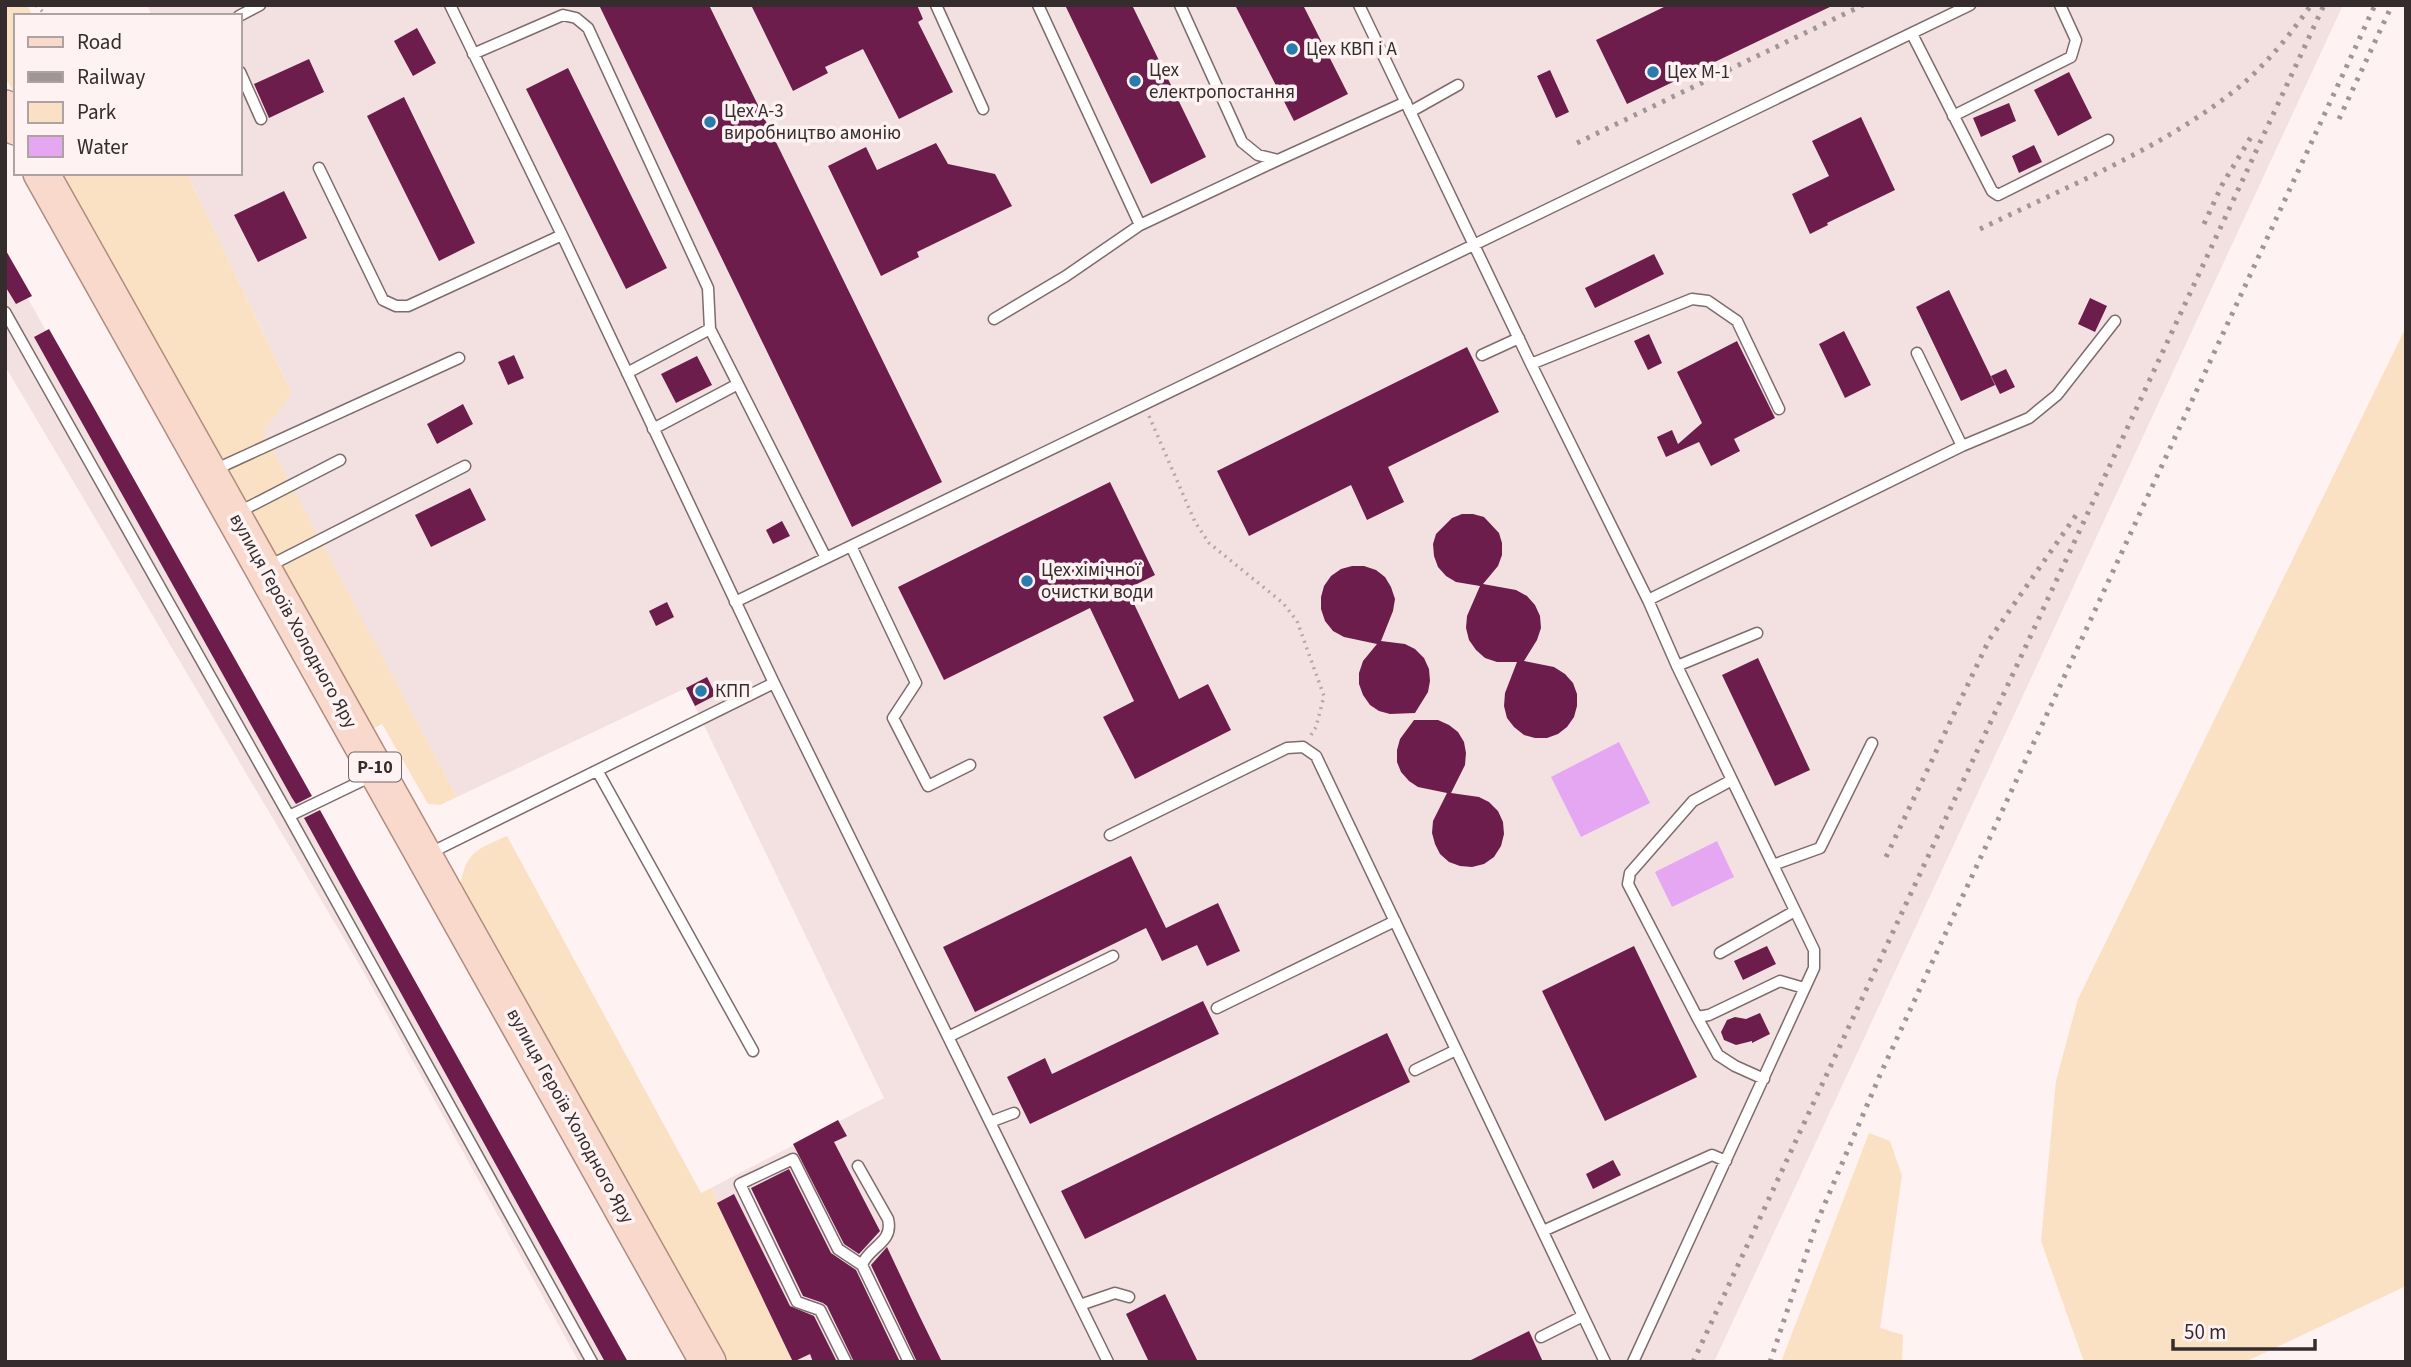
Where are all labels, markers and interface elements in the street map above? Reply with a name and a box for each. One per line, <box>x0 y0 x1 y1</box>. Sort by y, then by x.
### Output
legend <box>14 14 242 175</box>
text: Road <box>77 27 122 57</box>
place label: Цех КВП і А <box>1306 36 1398 63</box>
marker: Цех КВП і А <box>1284 41 1300 57</box>
place label: Цех електропостання <box>1149 57 1295 106</box>
place label: Цех М-1 <box>1667 59 1730 86</box>
text: Railway <box>77 62 145 92</box>
marker: Цех М-1 <box>1645 64 1661 80</box>
marker: Цех електропостання <box>1127 73 1143 89</box>
text: Park <box>77 97 117 127</box>
place label: Цех А-3 виробництво амонію <box>724 98 901 147</box>
marker: Цех А-3 виробництво амонію <box>702 114 718 130</box>
text: Water <box>77 132 129 162</box>
street label: вулиця Героїв Холодного Яру <box>223 509 364 734</box>
place label: Цех хімічної очистки води <box>1041 557 1154 606</box>
marker: Цех хімічної очистки води <box>1019 573 1035 589</box>
place label: КПП <box>715 678 751 705</box>
marker: КПП <box>693 683 709 699</box>
road number: Р-10 <box>349 752 401 782</box>
street label: вулиця Героїв Холодного Яру <box>500 1004 641 1229</box>
scale bar <box>2173 1308 2315 1352</box>
text: 50 m <box>2184 1317 2226 1347</box>

